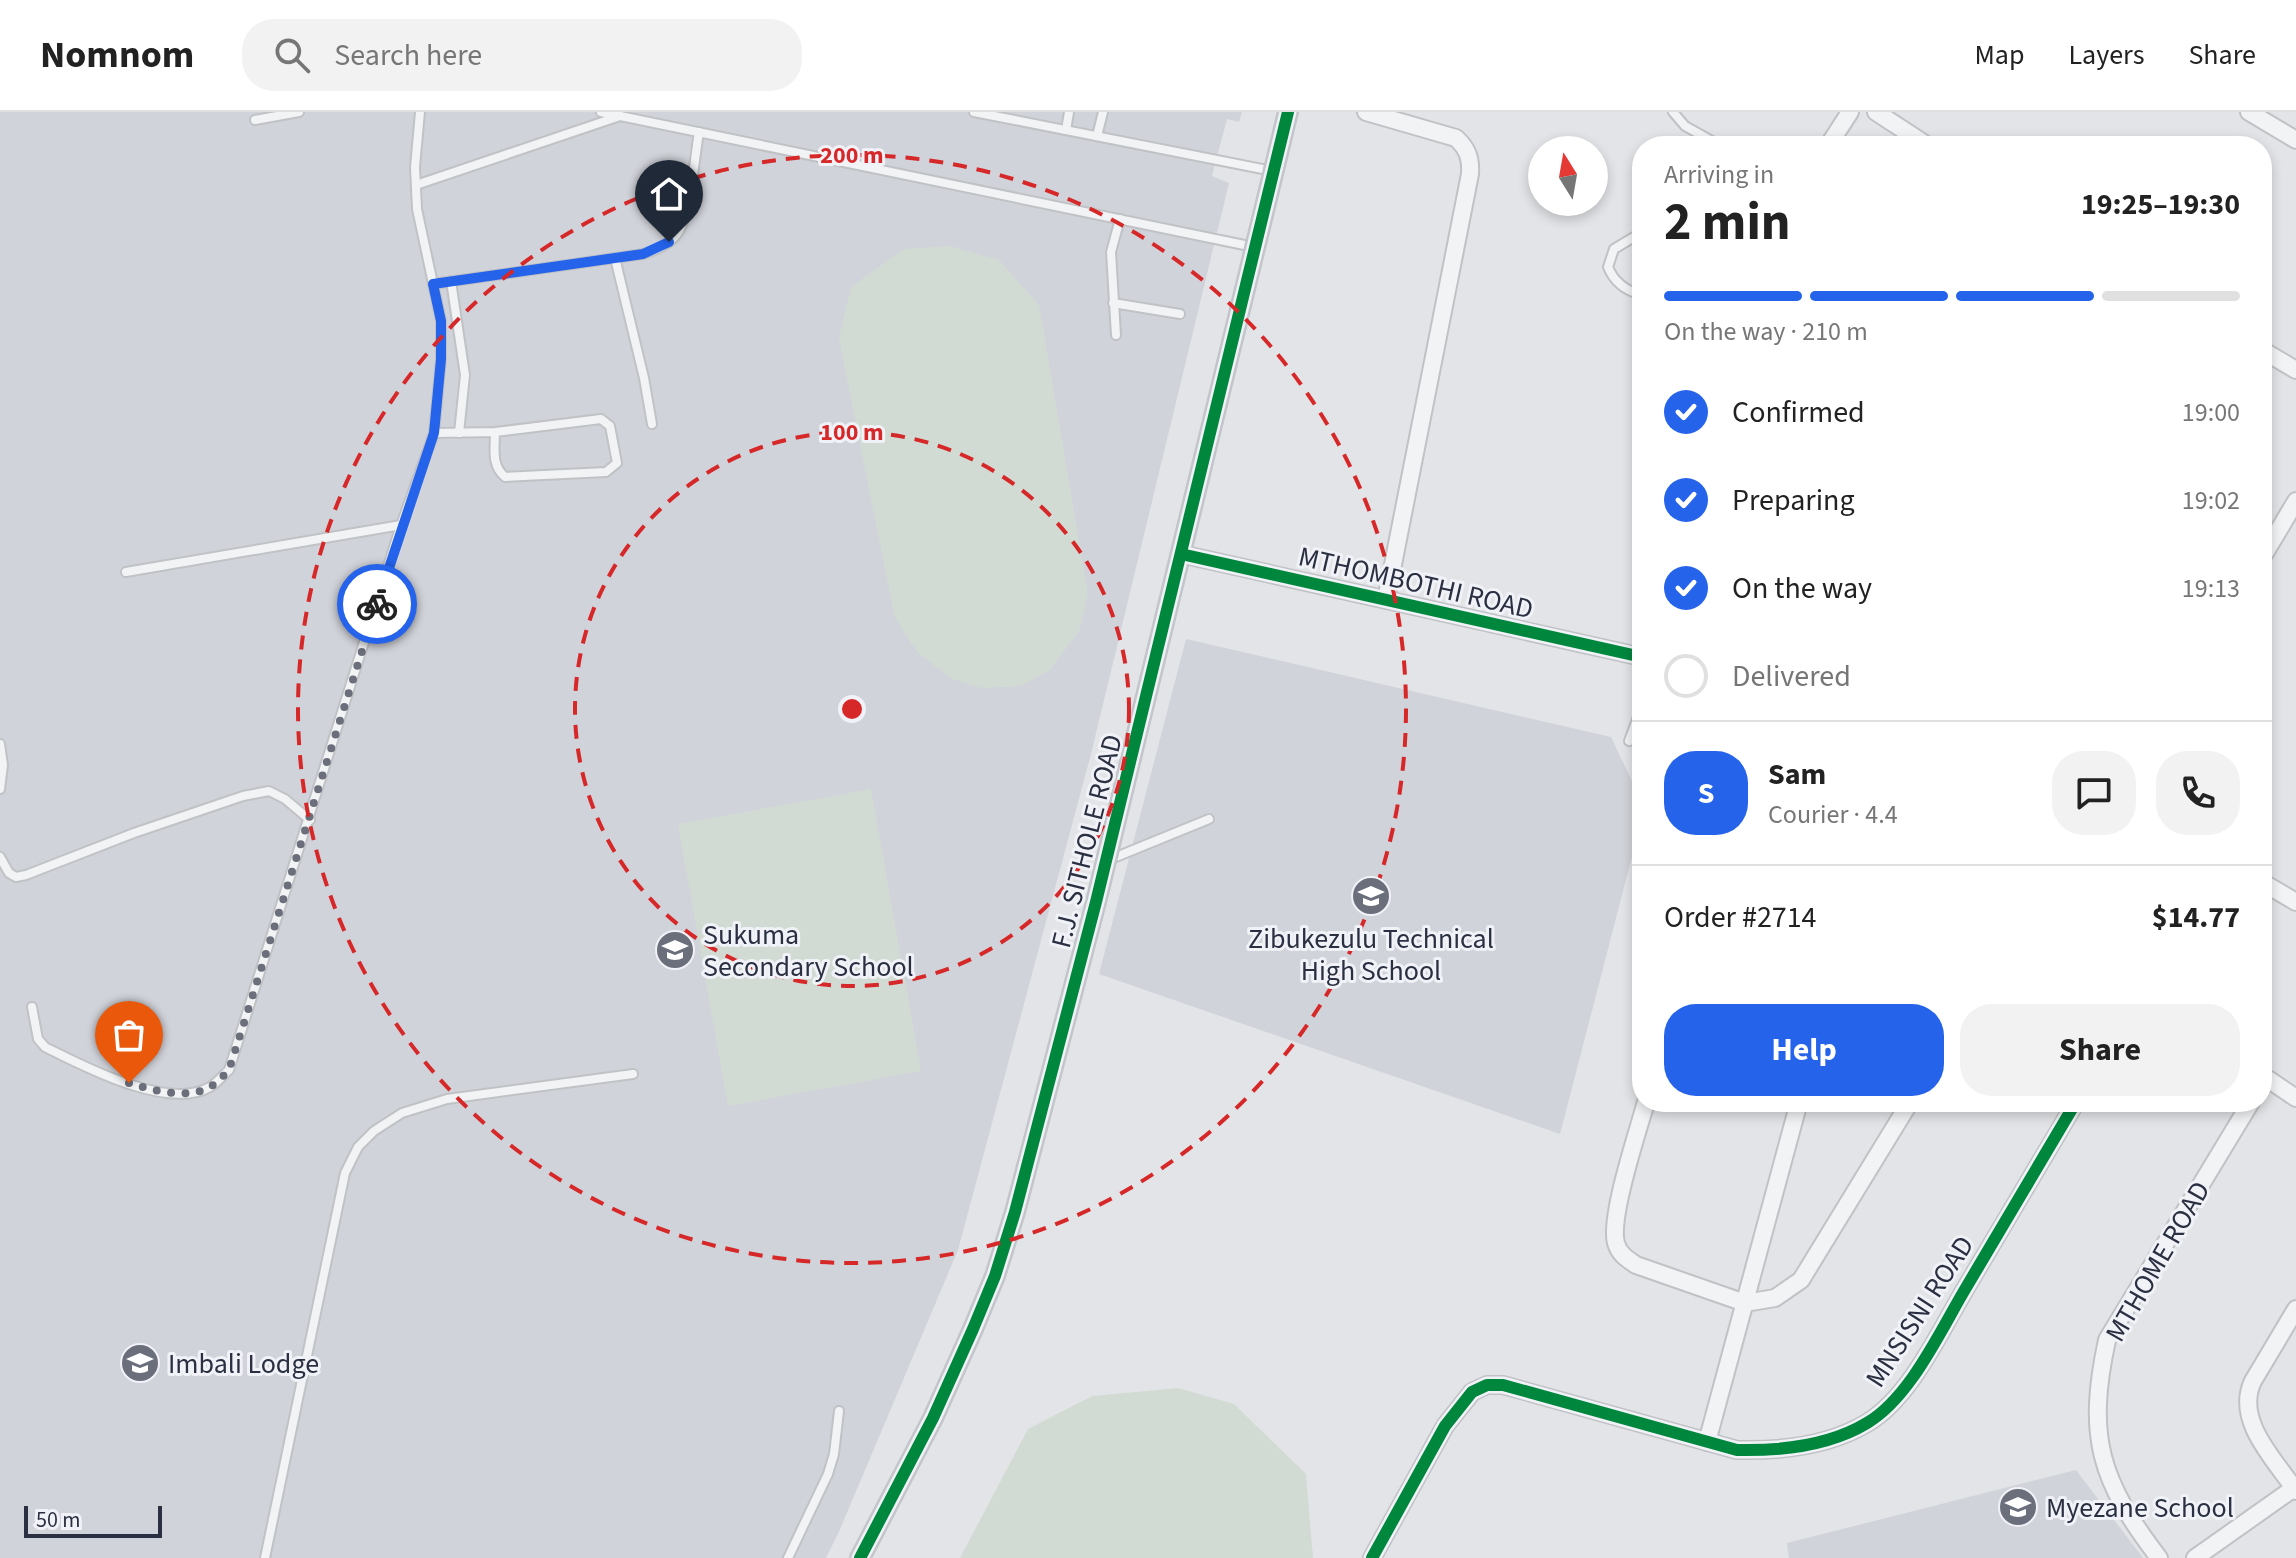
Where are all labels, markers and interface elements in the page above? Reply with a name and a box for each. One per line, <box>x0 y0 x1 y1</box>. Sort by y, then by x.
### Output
search box <box>242 19 802 91</box>
text: Nomnom <box>40 28 194 82</box>
icon: search <box>270 33 314 77</box>
text: Search here <box>334 34 482 77</box>
text: Map <box>1974 35 2024 75</box>
text: Layers <box>2068 35 2144 75</box>
text: Share <box>2188 35 2256 75</box>
north arrow <box>1528 136 1608 216</box>
map controls <box>1528 136 1608 216</box>
text: 200 m <box>820 138 884 173</box>
text: Arriving in <box>1664 156 1774 193</box>
pin <box>635 160 703 242</box>
icon: home <box>647 172 691 216</box>
text: 19:25–19:30 <box>2081 183 2240 226</box>
text: 2 min <box>1664 186 1791 260</box>
text: On the way · 210 m <box>1664 313 1868 350</box>
icon: check <box>1664 390 1708 434</box>
text: Confirmed <box>1732 391 1865 434</box>
text: 19:00 <box>2182 394 2240 431</box>
text: 100 m <box>820 415 884 450</box>
icon: check <box>1664 478 1708 522</box>
text: Preparing <box>1732 479 1855 522</box>
text: 19:02 <box>2182 482 2240 519</box>
street label: MTHOMBOTHI ROAD <box>1294 537 1537 629</box>
courier <box>337 564 417 644</box>
icon: check <box>1664 566 1708 610</box>
text: On the way <box>1732 567 1872 610</box>
text: 19:13 <box>2182 570 2240 607</box>
icon: bike <box>355 582 399 626</box>
text: Delivered <box>1732 655 1851 698</box>
centre of rings <box>838 695 866 723</box>
street label: F.J. SITHOLE ROAD <box>1041 730 1133 952</box>
button: chat <box>2052 751 2136 835</box>
button: phone <box>2156 751 2240 835</box>
text: Sam <box>1768 753 1826 796</box>
text: S <box>1698 772 1714 815</box>
text: Courier · 4.4 <box>1768 796 1898 833</box>
school or university icon: Zibukezulu Technical High School <box>1350 875 1392 917</box>
text: Order #2714 <box>1664 896 1817 939</box>
text: $14.77 <box>2152 896 2240 939</box>
place label: Sukuma Secondary School <box>703 915 914 987</box>
place label: Zibukezulu Technical High School <box>1248 919 1494 991</box>
school or university icon: Sukuma Secondary School <box>654 929 696 971</box>
pin <box>95 1001 163 1083</box>
button: Help <box>1664 1004 1944 1096</box>
button: Share <box>1960 1004 2240 1096</box>
icon: bag <box>107 1013 151 1057</box>
street label: MTHOME ROAD <box>2096 1174 2220 1349</box>
street label: MNSISNI ROAD <box>1856 1228 1984 1395</box>
school or university icon: Imbali Lodge <box>119 1342 161 1384</box>
place label: Imbali Lodge <box>168 1344 319 1384</box>
school or university icon: Myezane School <box>1997 1486 2039 1528</box>
place label: Myezane School <box>2046 1488 2234 1528</box>
scale bar <box>24 1502 162 1538</box>
text: 50 m <box>36 1504 81 1536</box>

